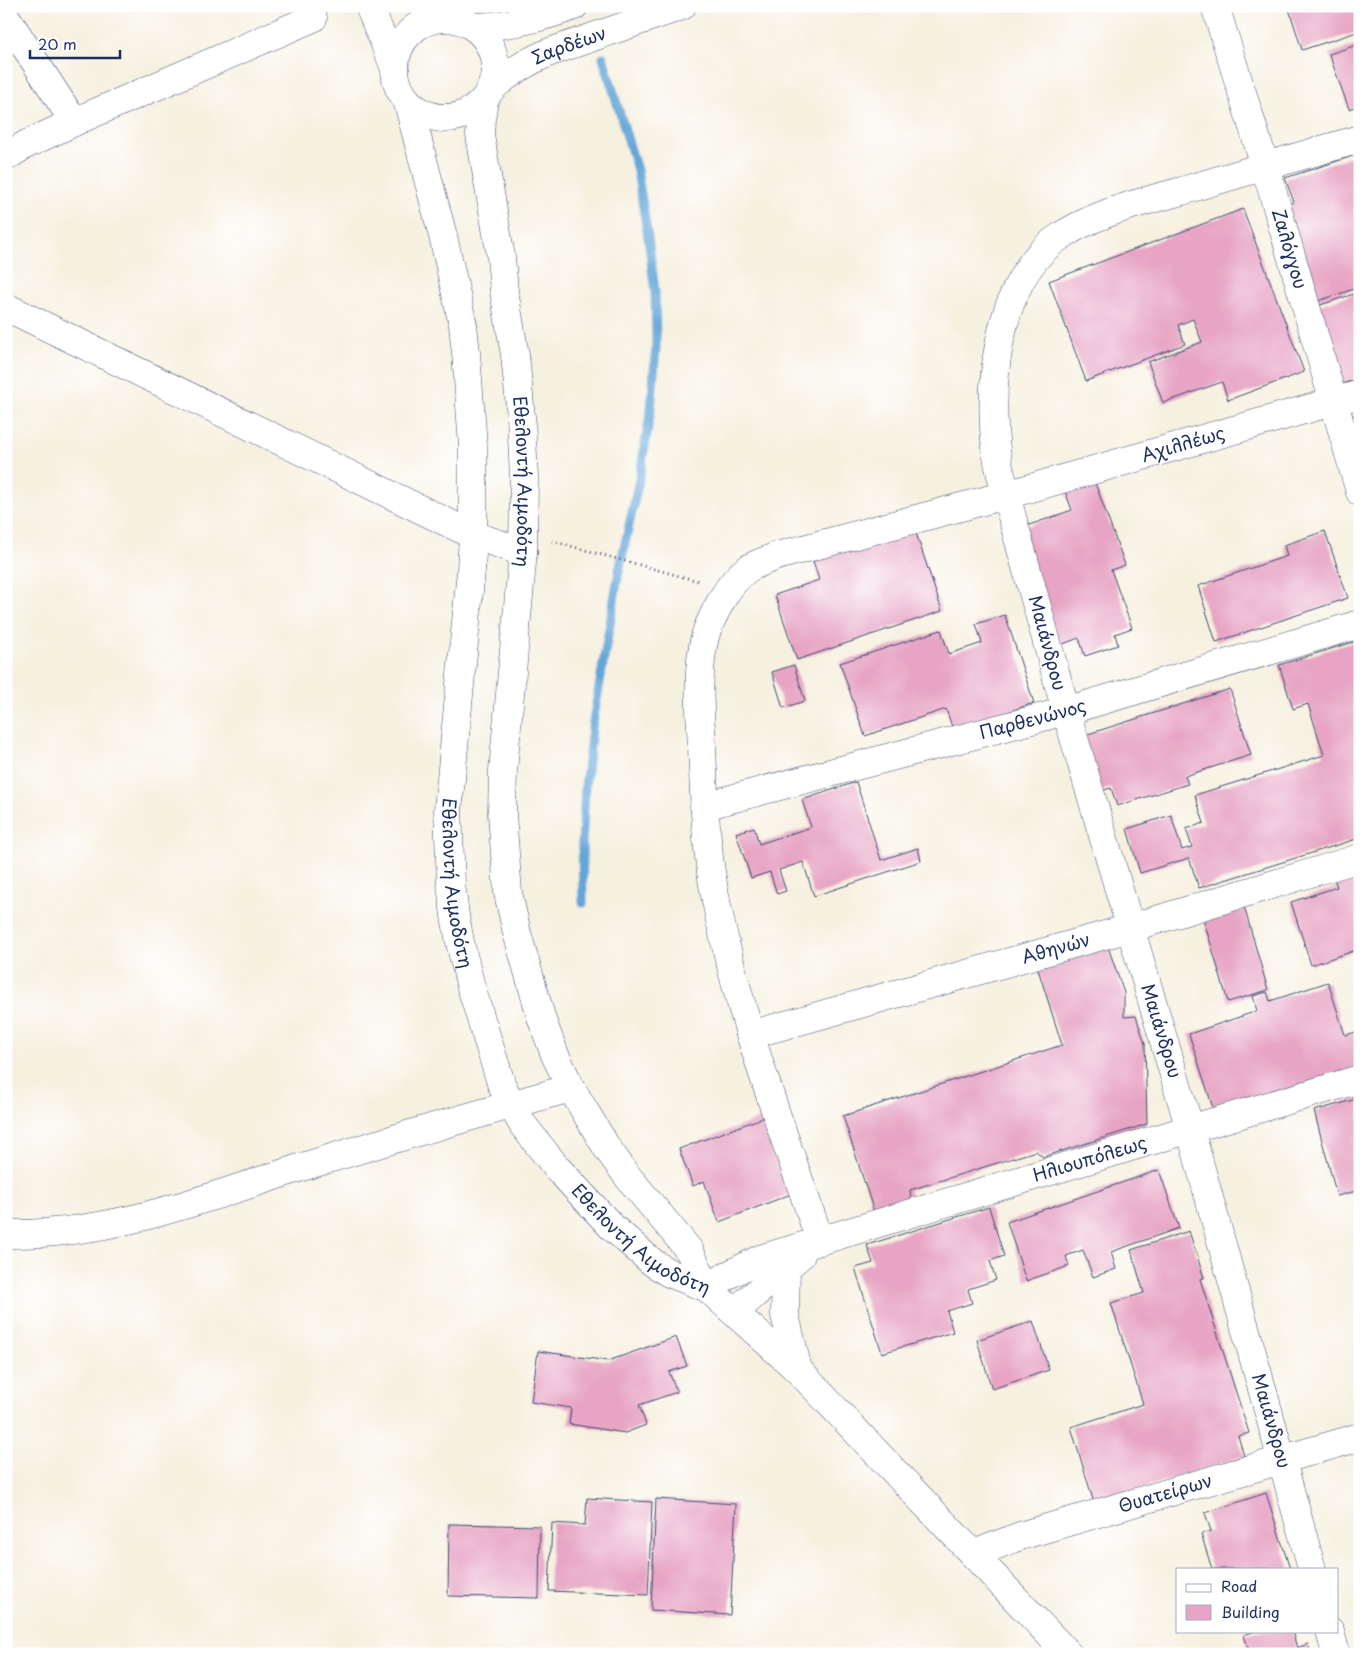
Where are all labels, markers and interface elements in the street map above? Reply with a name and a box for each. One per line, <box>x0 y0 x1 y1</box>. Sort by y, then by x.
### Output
street label: Σαρδέων <box>527 18 610 70</box>
scale bar <box>30 28 120 60</box>
text: 20 m <box>38 32 77 55</box>
street label: Ζαλόγγου <box>1266 205 1315 292</box>
street label: Εθελοντή Αιμοδότη <box>507 395 539 568</box>
street label: Αχιλλέως <box>1138 418 1228 468</box>
street label: Μαιάνδρου <box>1023 592 1074 693</box>
street label: Παρθενώνος <box>976 691 1089 745</box>
street label: Εθελοντή Αιμοδότη <box>436 797 481 971</box>
street label: Αθηνών <box>1018 925 1093 970</box>
street label: Μαιάνδρου <box>1135 980 1190 1081</box>
street label: Ηλιουπόλεως <box>1029 1128 1150 1188</box>
street label: Εθελοντή Αιμοδότη <box>566 1177 715 1300</box>
street label: Μαιάνδρου <box>1246 1370 1299 1471</box>
street label: Θυατείρων <box>1115 1466 1215 1519</box>
legend <box>1176 1568 1338 1632</box>
text: Road <box>1221 1574 1257 1597</box>
text: Building <box>1221 1600 1280 1623</box>

